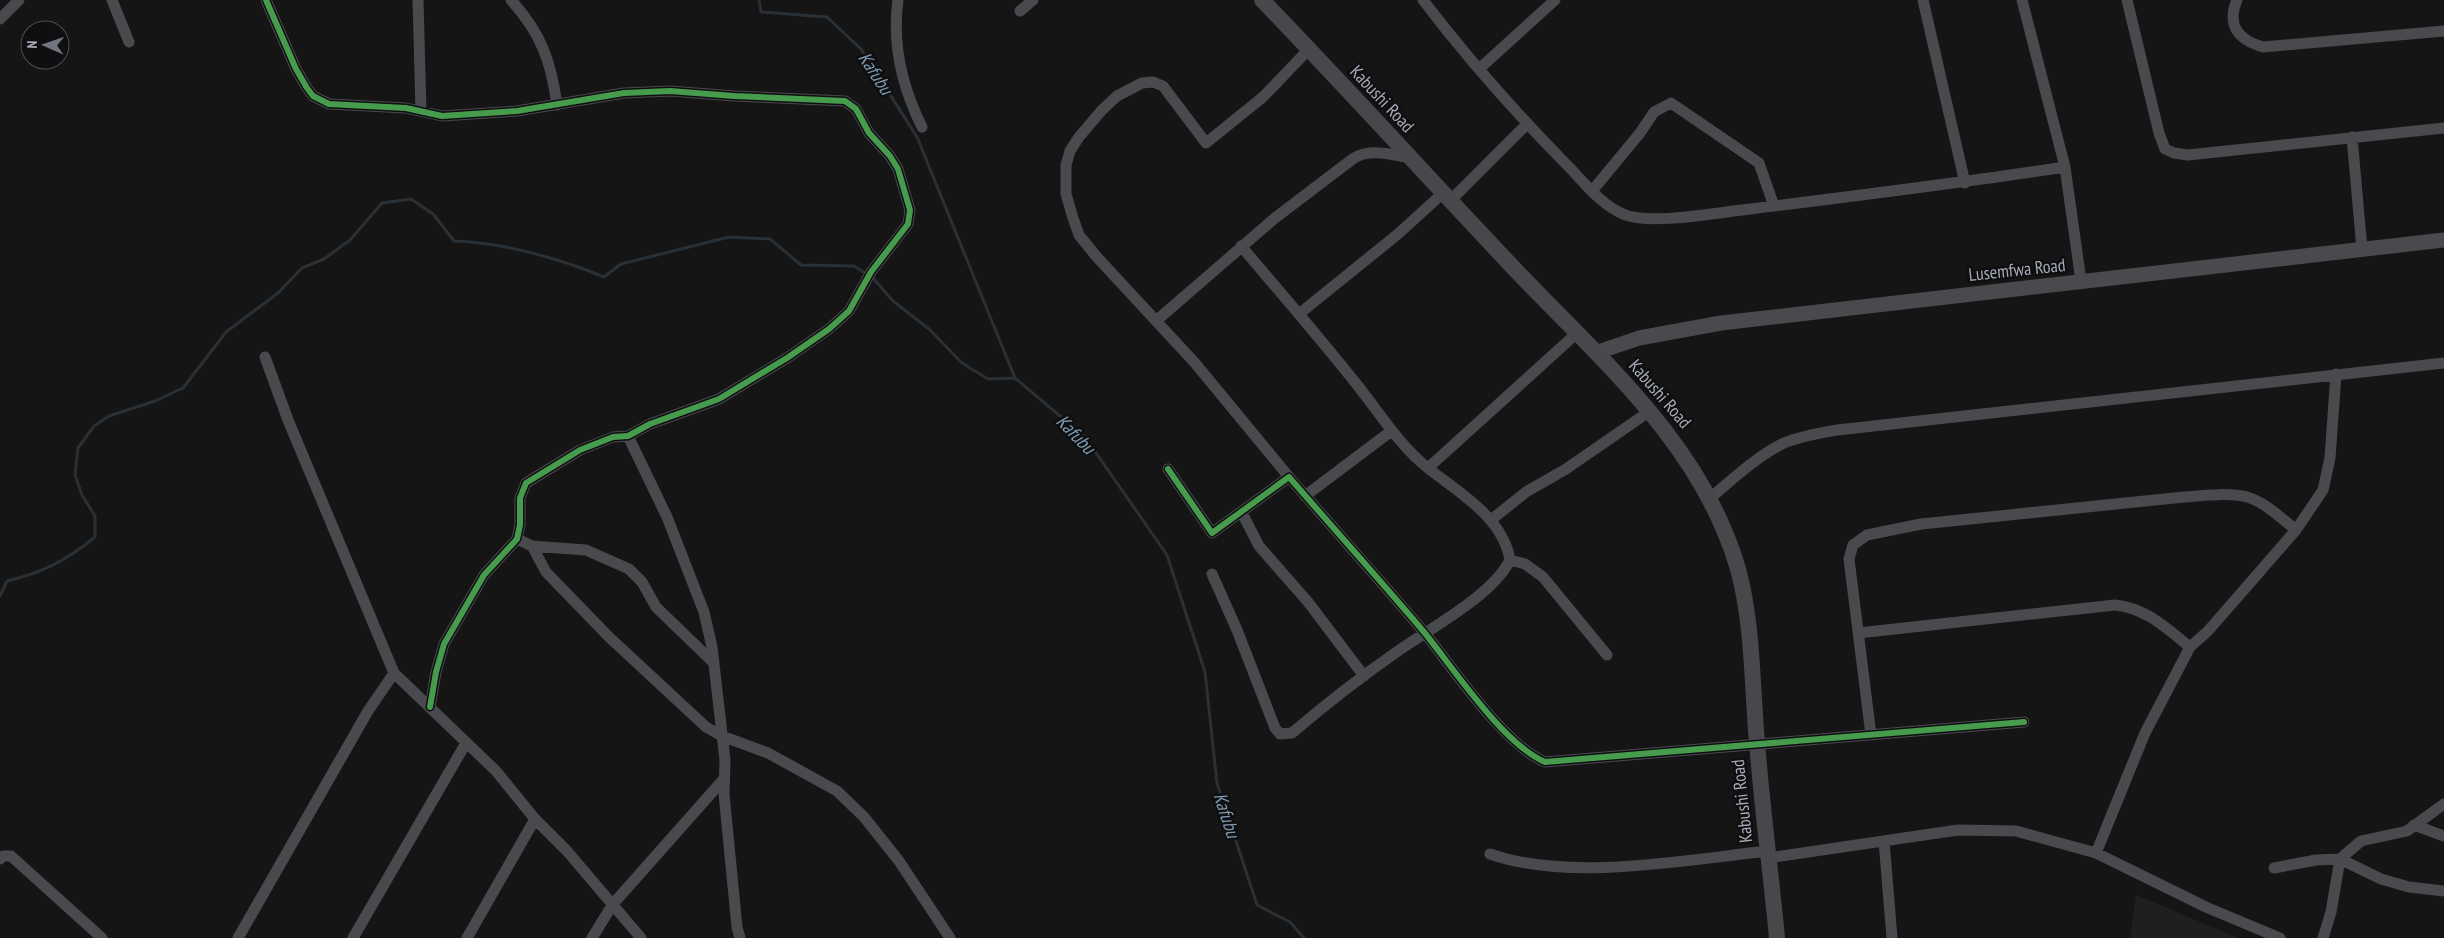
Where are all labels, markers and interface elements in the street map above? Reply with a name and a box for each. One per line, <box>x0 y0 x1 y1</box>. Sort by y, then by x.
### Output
north arrow <box>20 20 70 70</box>
text: N <box>23 40 41 49</box>
water label: Kafubu <box>853 47 900 100</box>
street label: Kabushi Road <box>1345 60 1419 137</box>
street label: Lusemfwa Road <box>1967 253 2067 286</box>
street label: Kabushi Road <box>1624 355 1697 433</box>
water label: Kafubu <box>1051 409 1102 460</box>
street label: Kabushi Road <box>1726 758 1757 844</box>
water label: Kafubu <box>1208 789 1246 842</box>

